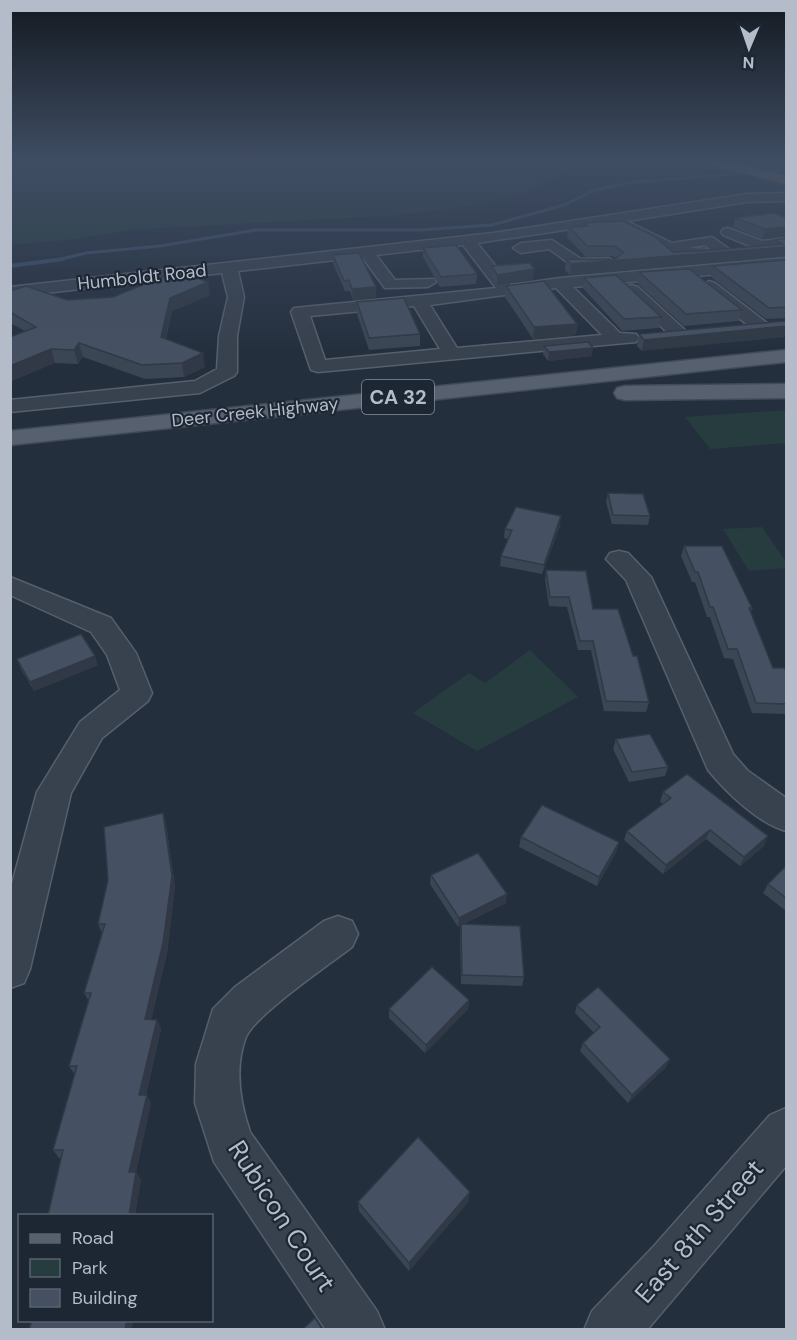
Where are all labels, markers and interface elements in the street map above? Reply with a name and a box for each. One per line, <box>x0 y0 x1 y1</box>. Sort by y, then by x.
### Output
north arrow <box>719 18 779 78</box>
text: N <box>742 52 755 73</box>
street label: Humboldt Road <box>76 258 208 296</box>
road number: CA 32 <box>362 380 434 414</box>
street label: Deer Creek Highway <box>170 391 340 433</box>
street label: Rubicon Court <box>220 1134 344 1298</box>
street label: East 8th Street <box>627 1152 771 1310</box>
legend <box>18 1214 213 1322</box>
text: Road <box>72 1226 114 1250</box>
text: Park <box>72 1256 108 1280</box>
text: Building <box>72 1286 137 1310</box>

